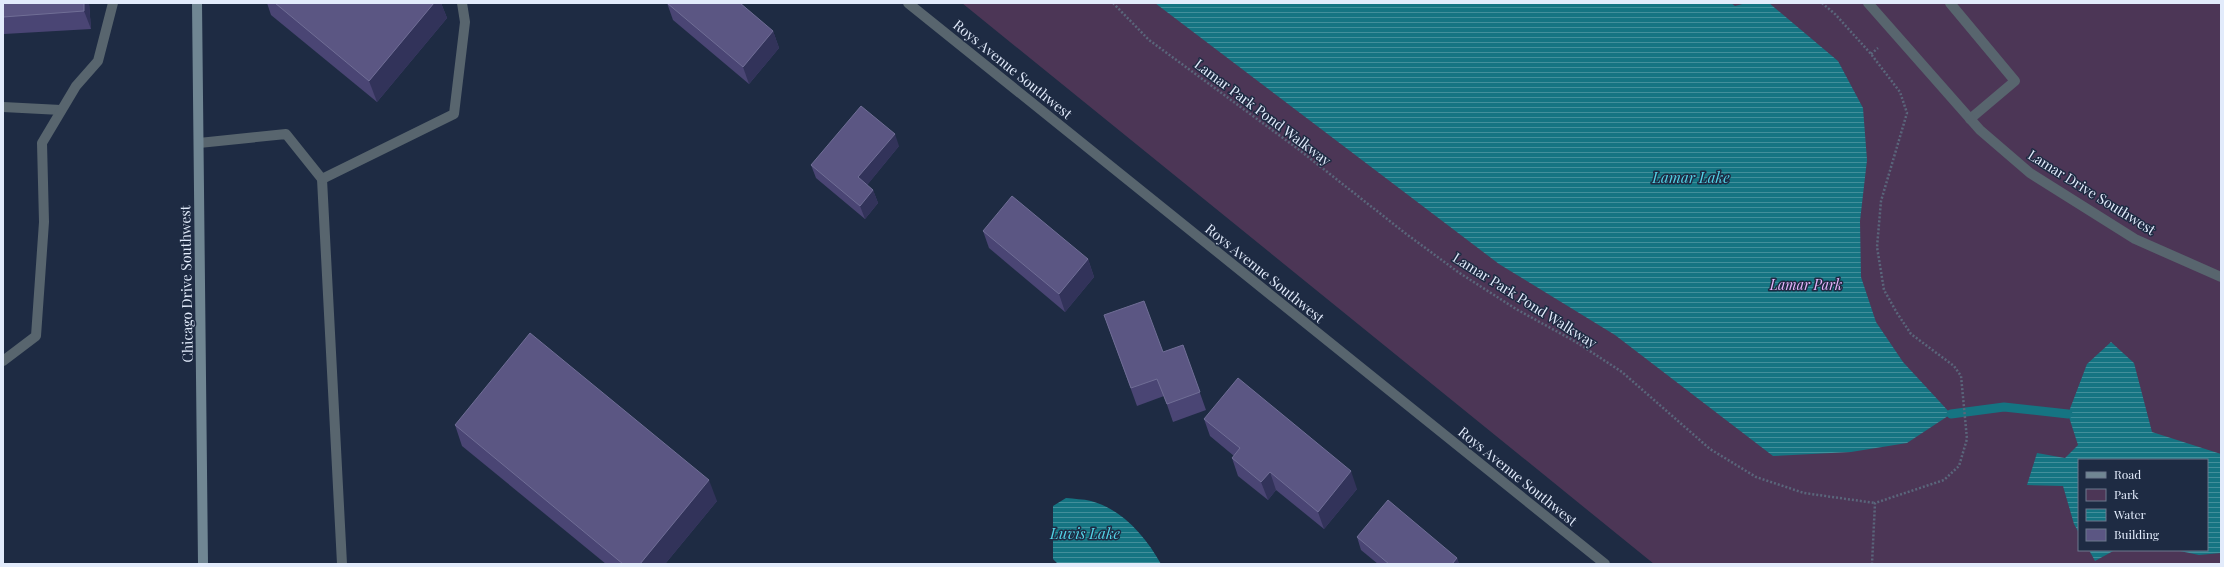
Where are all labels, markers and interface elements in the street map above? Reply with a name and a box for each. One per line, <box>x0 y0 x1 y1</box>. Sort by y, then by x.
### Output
street label: Roys Avenue Southwest <box>950 15 1077 124</box>
street label: Lamar Park Pond Walkway <box>1191 54 1335 170</box>
street label: Lamar Drive Southwest <box>2025 145 2160 240</box>
water label: Lamar Lake <box>1651 167 1730 187</box>
street label: Chicago Drive Southwest <box>175 204 197 363</box>
street label: Roys Avenue Southwest <box>1202 219 1329 328</box>
street label: Lamar Park Pond Walkway <box>1449 248 1601 352</box>
park label: Lamar Park <box>1769 275 1842 294</box>
street label: Roys Avenue Southwest <box>1455 422 1582 531</box>
legend <box>2078 459 2208 551</box>
text: Road <box>2114 466 2141 482</box>
text: Park <box>2114 486 2139 502</box>
text: Water <box>2113 506 2147 522</box>
water label: Luvis Lake <box>1049 523 1121 543</box>
text: Building <box>2114 526 2160 542</box>

